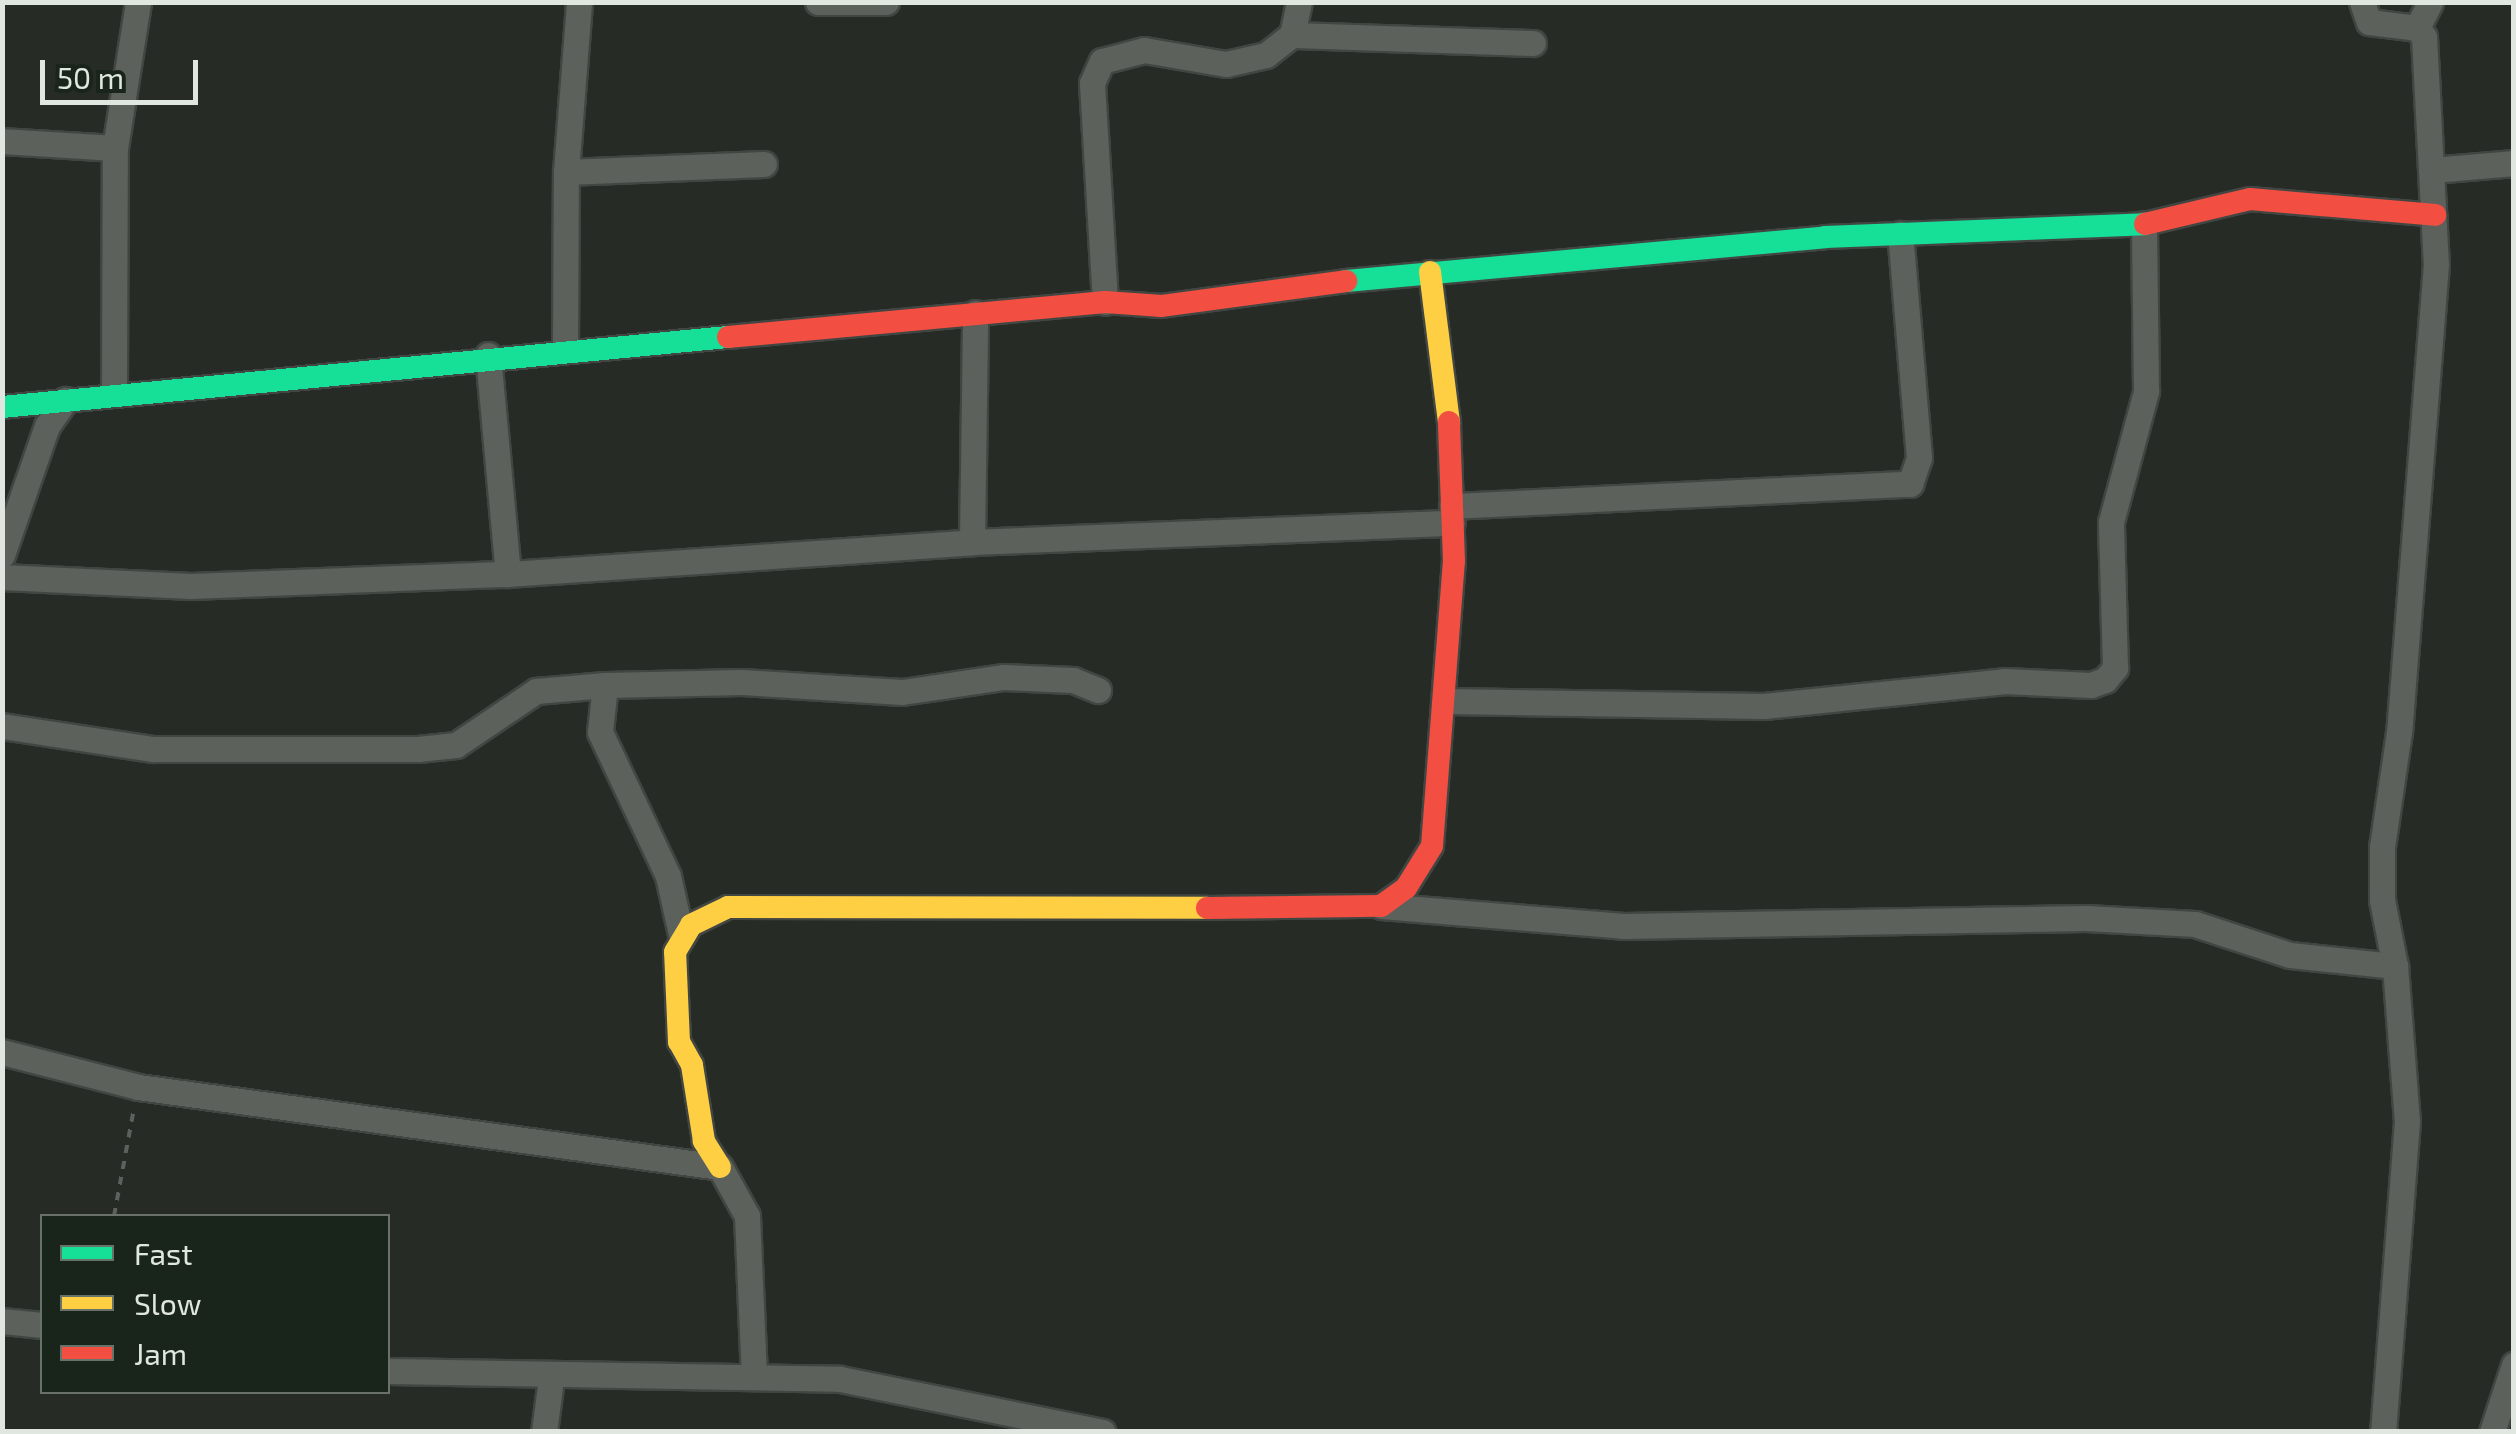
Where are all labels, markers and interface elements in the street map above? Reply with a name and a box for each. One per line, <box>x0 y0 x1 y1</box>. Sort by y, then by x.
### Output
scale bar <box>45 40 202 102</box>
text: 50 m <box>57 59 124 95</box>
legend <box>40 1214 390 1394</box>
text: Fast <box>134 1235 193 1271</box>
text: Slow <box>134 1285 201 1321</box>
text: Jam <box>134 1335 187 1371</box>

